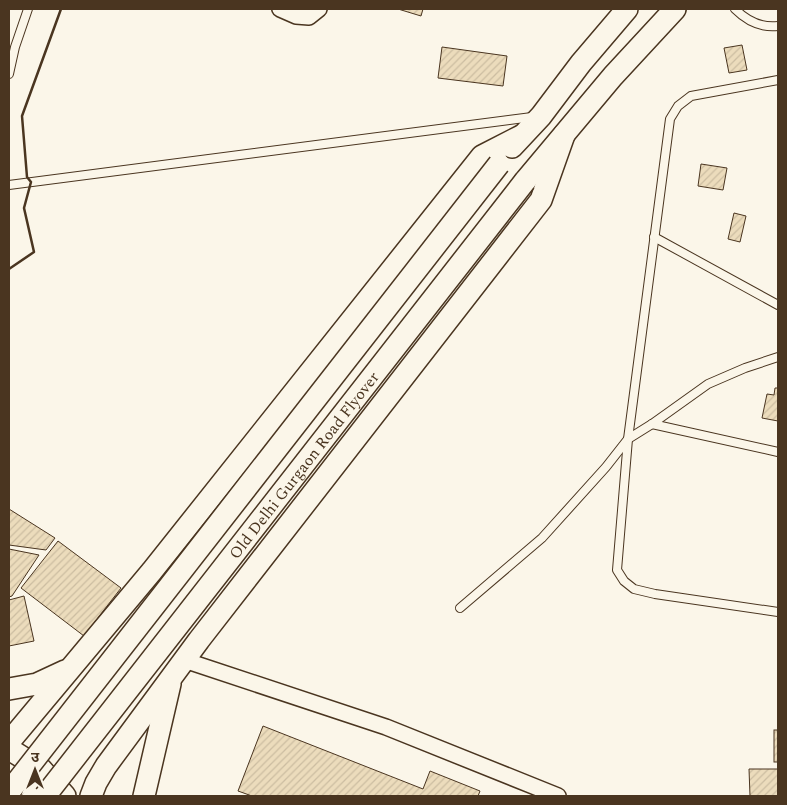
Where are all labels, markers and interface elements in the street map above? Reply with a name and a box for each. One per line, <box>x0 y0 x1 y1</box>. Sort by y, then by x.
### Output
street label: Old Delhi Gurgaon Road Flyover <box>223 367 385 564</box>
north arrow <box>10 745 60 795</box>
text: उ <box>31 747 40 768</box>

